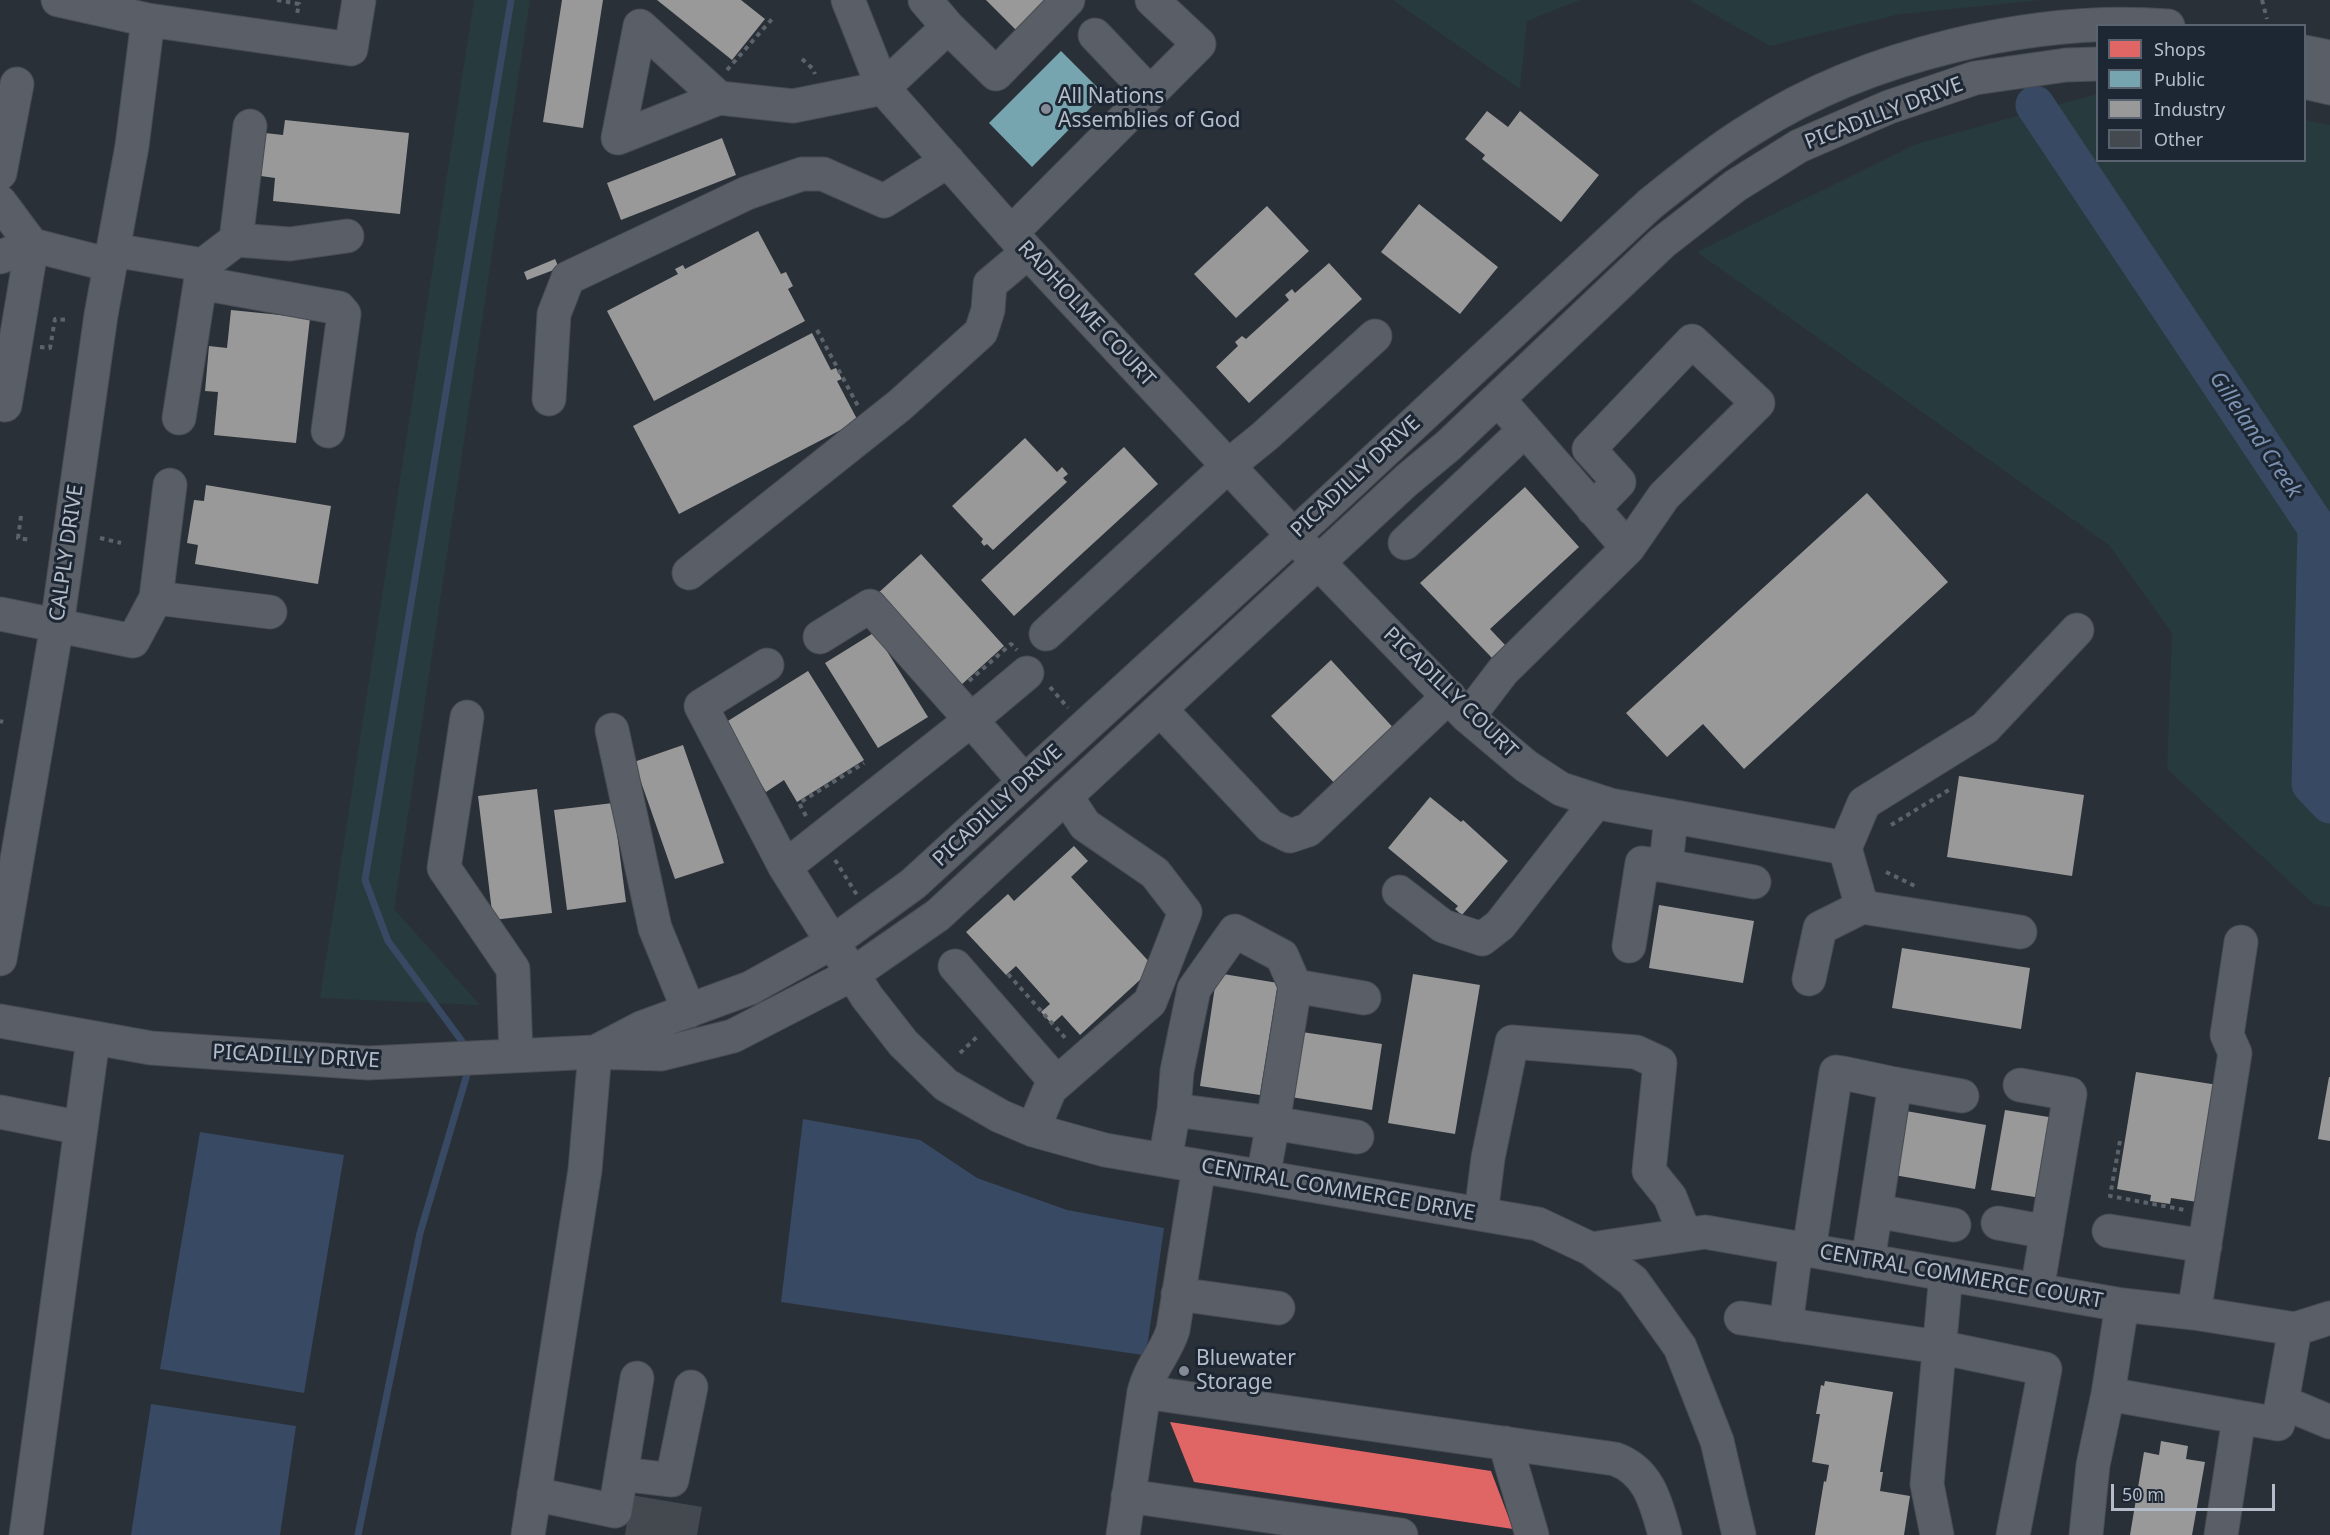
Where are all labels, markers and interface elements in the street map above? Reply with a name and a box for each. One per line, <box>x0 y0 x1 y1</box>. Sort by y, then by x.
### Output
legend <box>2096 24 2306 162</box>
text: Shops <box>2154 37 2206 61</box>
text: Public <box>2154 67 2205 91</box>
street label: PICADILLY DRIVE <box>1801 72 1967 156</box>
place label: All Nations Assemblies of God <box>1058 84 1240 134</box>
text: Industry <box>2154 97 2225 121</box>
marker: All Nations Assemblies of God <box>1039 102 1053 116</box>
text: Other <box>2154 127 2203 151</box>
street label: RADHOLME COURT <box>1012 236 1160 392</box>
water label: Gilleland Creek <box>2203 367 2307 503</box>
street label: PICADILLY DRIVE <box>1286 411 1426 543</box>
street label: CALPLY DRIVE <box>45 483 89 623</box>
street label: PICADILLY COURT <box>1378 622 1522 764</box>
street label: PICADILLY DRIVE <box>928 740 1068 872</box>
street label: PICADILLY DRIVE <box>212 1040 380 1074</box>
street label: CENTRAL COMMERCE DRIVE <box>1199 1153 1477 1227</box>
street label: CENTRAL COMMERCE COURT <box>1817 1240 2105 1314</box>
place label: Bluewater Storage <box>1196 1346 1296 1396</box>
marker: Bluewater Storage <box>1177 1364 1191 1378</box>
scale bar <box>2114 1472 2278 1510</box>
text: 50 m <box>2122 1482 2164 1506</box>

